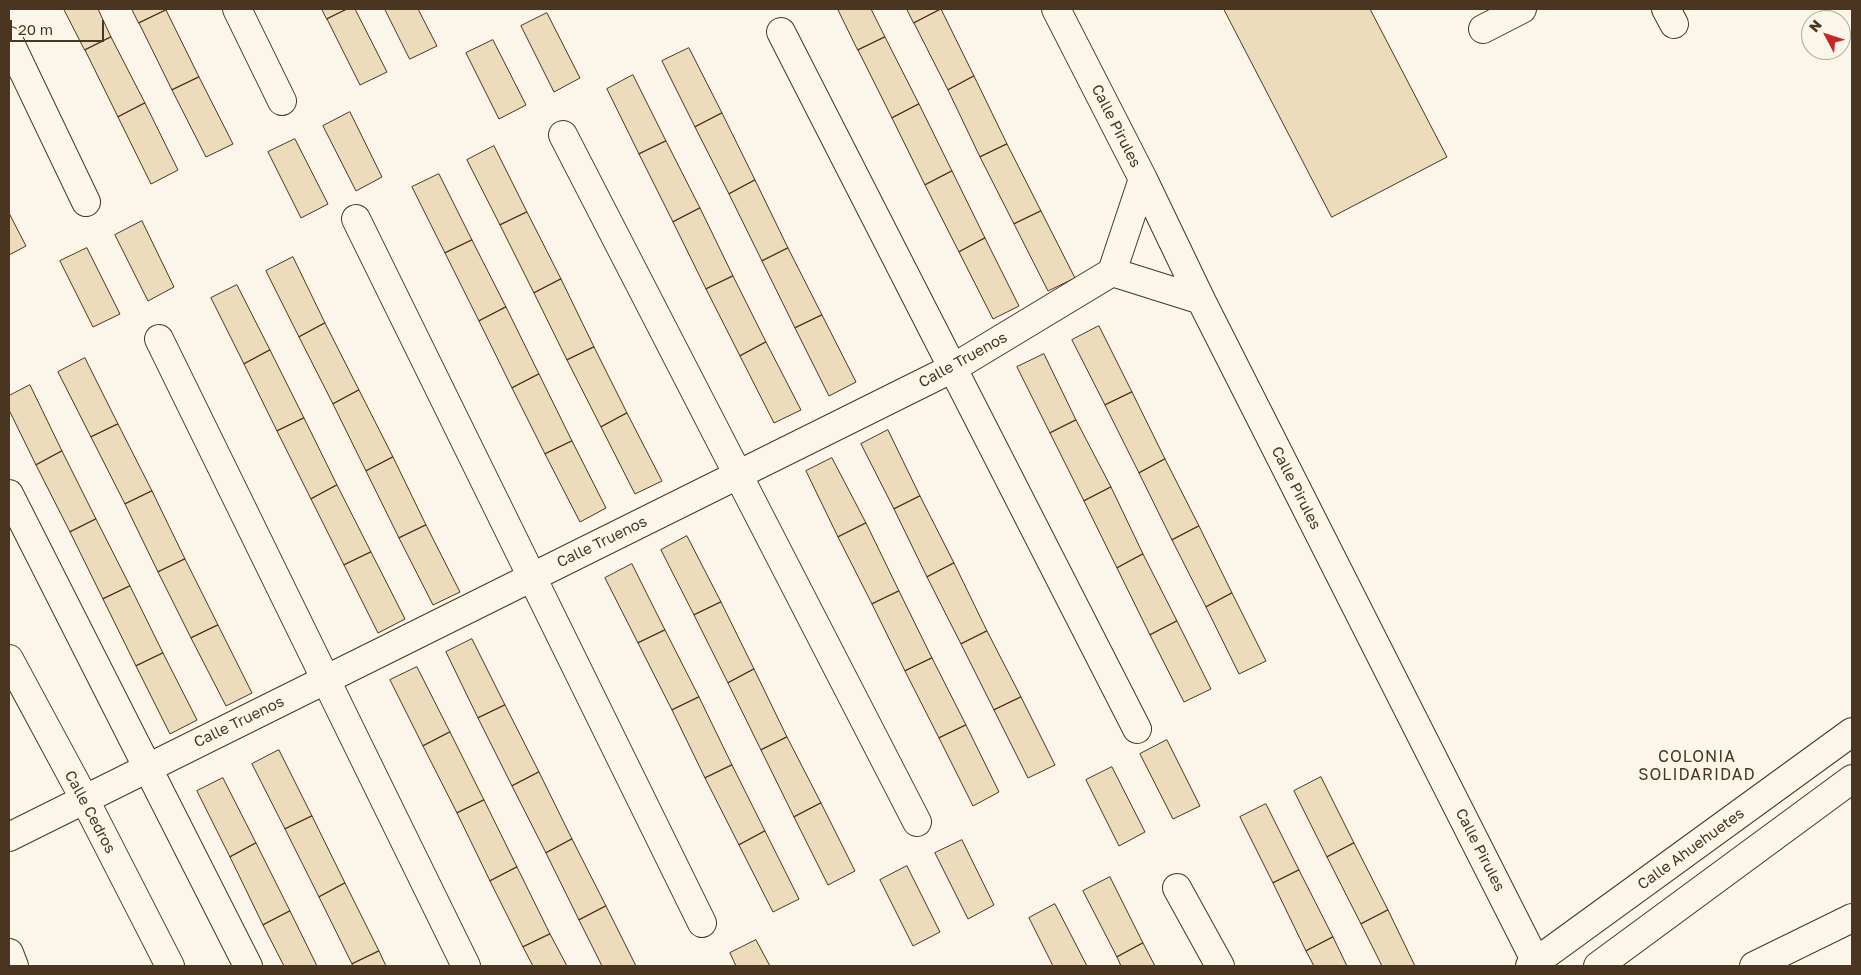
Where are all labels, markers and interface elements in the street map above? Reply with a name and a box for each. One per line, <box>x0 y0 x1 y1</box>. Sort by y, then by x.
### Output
scale bar <box>12 10 106 42</box>
north arrow <box>1801 10 1851 60</box>
text: N <box>1805 16 1825 35</box>
text: 20 m <box>18 20 53 38</box>
street label: Calle Pirules <box>1087 82 1145 170</box>
street label: Calle Truenos <box>916 328 1010 392</box>
street label: Calle Pirules <box>1267 444 1325 532</box>
street label: Calle Truenos <box>554 512 650 572</box>
street label: Calle Truenos <box>191 692 287 752</box>
district label: COLONIA SOLIDARIDAD <box>1637 747 1757 785</box>
street label: Calle Cedros <box>61 767 119 857</box>
street label: Calle Ahuehuetes <box>1634 804 1748 894</box>
street label: Calle Pirules <box>1451 806 1509 894</box>

